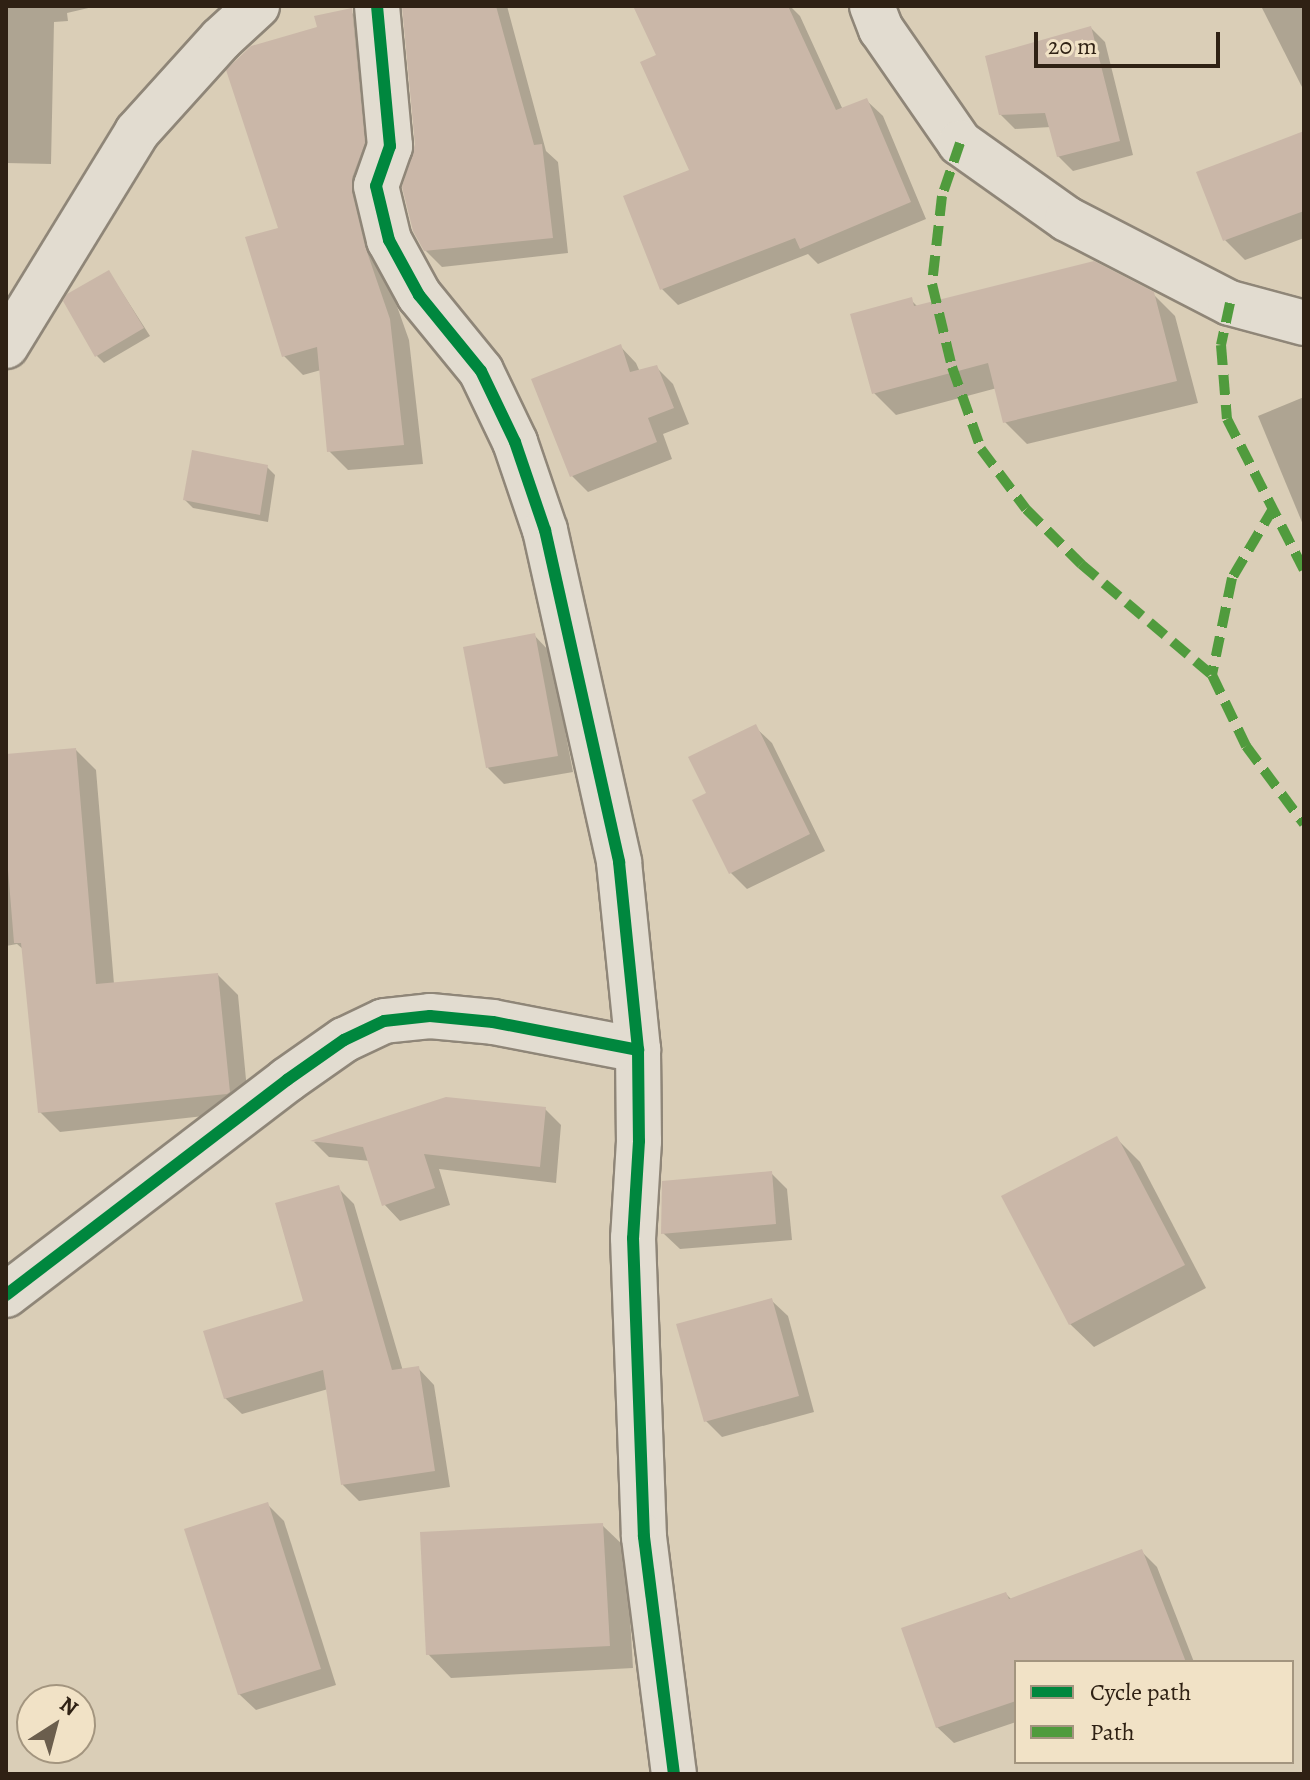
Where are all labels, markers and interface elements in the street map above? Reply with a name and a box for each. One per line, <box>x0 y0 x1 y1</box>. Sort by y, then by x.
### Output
scale bar <box>1038 16 1224 66</box>
text: 20 m <box>1048 30 1097 62</box>
legend <box>1014 1660 1294 1764</box>
text: Cycle path <box>1090 1676 1191 1708</box>
north arrow <box>16 1684 96 1764</box>
text: N <box>54 1689 84 1723</box>
text: Path <box>1090 1716 1135 1748</box>

